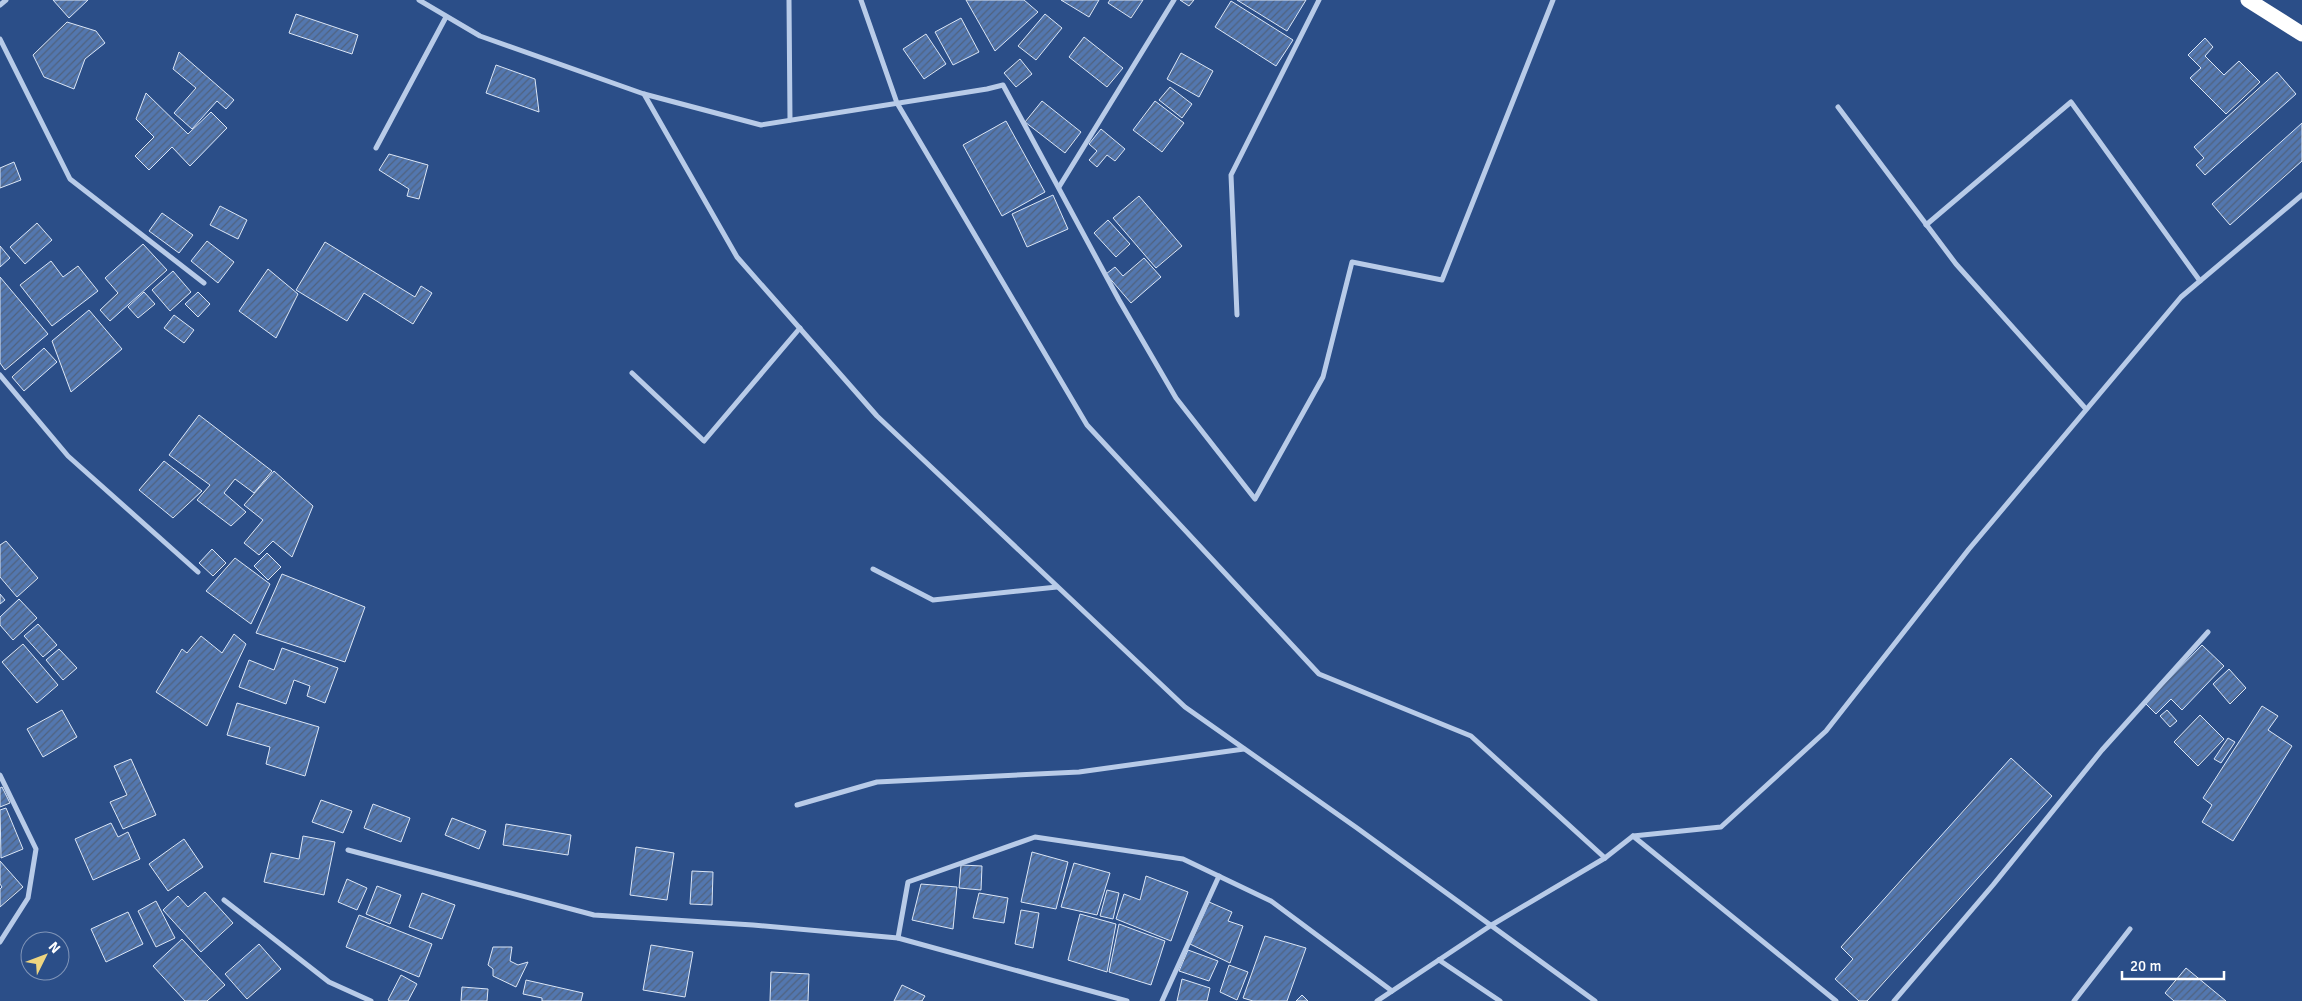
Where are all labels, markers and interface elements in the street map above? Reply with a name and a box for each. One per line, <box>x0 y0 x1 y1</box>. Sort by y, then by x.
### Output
north arrow <box>20 931 70 981</box>
text: N <box>45 938 64 957</box>
scale bar <box>2122 948 2224 980</box>
text: 20 m <box>2130 957 2161 975</box>

